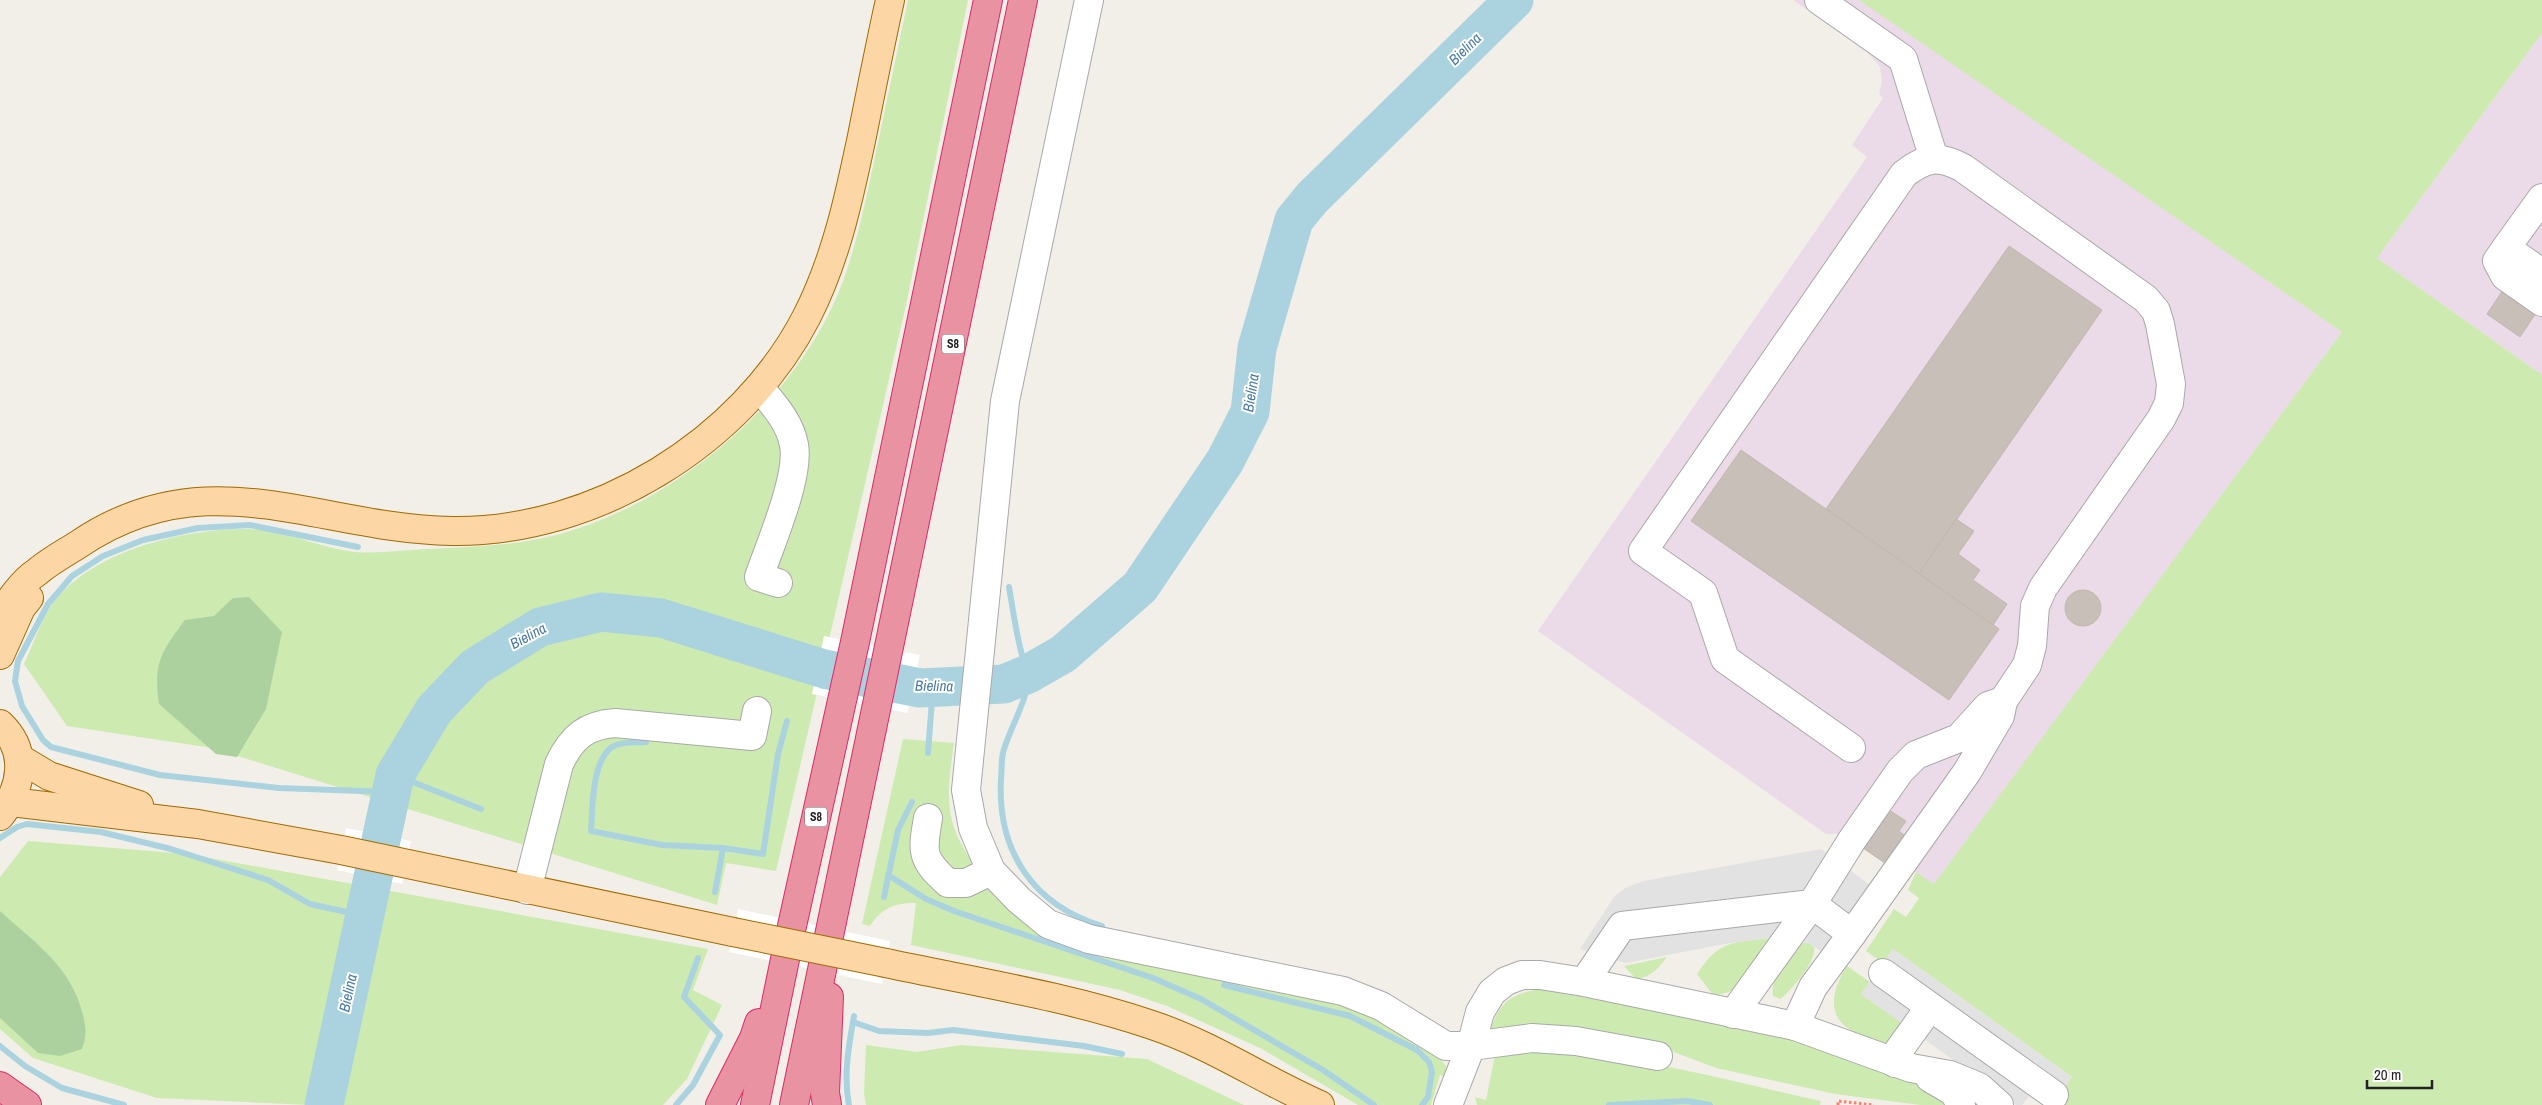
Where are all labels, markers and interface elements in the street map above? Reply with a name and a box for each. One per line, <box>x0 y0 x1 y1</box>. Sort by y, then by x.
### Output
water label: Bielina <box>1444 28 1486 69</box>
road number: S8 <box>942 334 964 354</box>
water label: Bielina <box>1237 372 1264 413</box>
water label: Bielina <box>506 617 550 654</box>
water label: Bielina <box>915 675 953 696</box>
road number: S8 <box>805 808 827 826</box>
water label: Bielina <box>333 972 362 1014</box>
scale bar <box>2367 1058 2432 1090</box>
text: 20 m <box>2374 1064 2401 1085</box>

